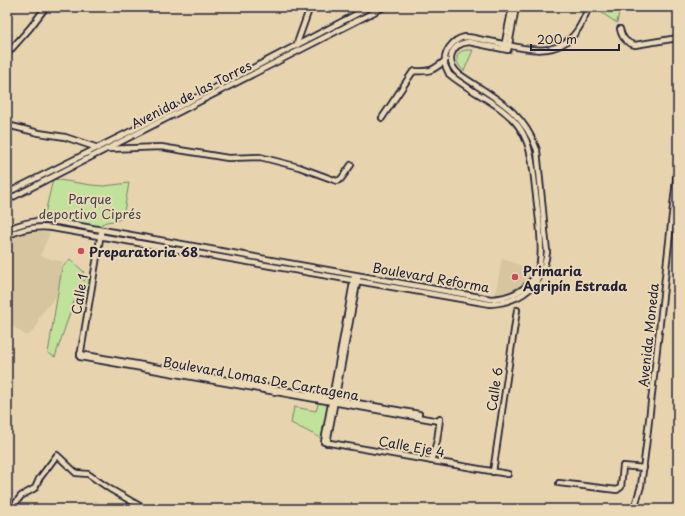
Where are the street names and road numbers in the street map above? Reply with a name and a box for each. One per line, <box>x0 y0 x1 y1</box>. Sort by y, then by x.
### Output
street label: Avenida de las Torres <box>127 55 255 133</box>
street label: Boulevard Reforma <box>371 257 492 297</box>
street label: Calle 1 <box>66 272 92 316</box>
street label: Avenida Moneda <box>633 281 663 388</box>
street label: Boulevard Lomas De Cartagena <box>161 351 361 405</box>
street label: Calle 6 <box>481 366 507 412</box>
street label: Calle Eje 4 <box>377 431 447 461</box>

